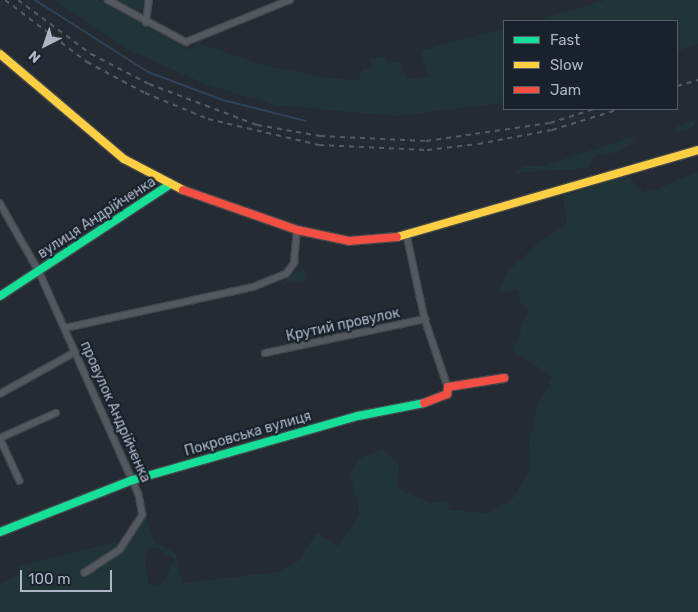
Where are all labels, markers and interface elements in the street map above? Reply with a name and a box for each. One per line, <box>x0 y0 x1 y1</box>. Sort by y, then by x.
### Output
north arrow <box>20 20 70 70</box>
legend <box>503 20 678 110</box>
text: Fast <box>550 31 580 49</box>
text: N <box>25 47 44 66</box>
text: Slow <box>550 56 583 74</box>
text: Jam <box>550 81 581 99</box>
street label: вулиця Андрійченка <box>35 174 159 262</box>
street label: Крутий провулок <box>285 305 401 345</box>
street label: провулок Андрійченка <box>76 339 154 485</box>
street label: Покровська вулиця <box>183 408 313 460</box>
scale bar <box>22 560 115 592</box>
text: 100 m <box>28 570 70 588</box>

